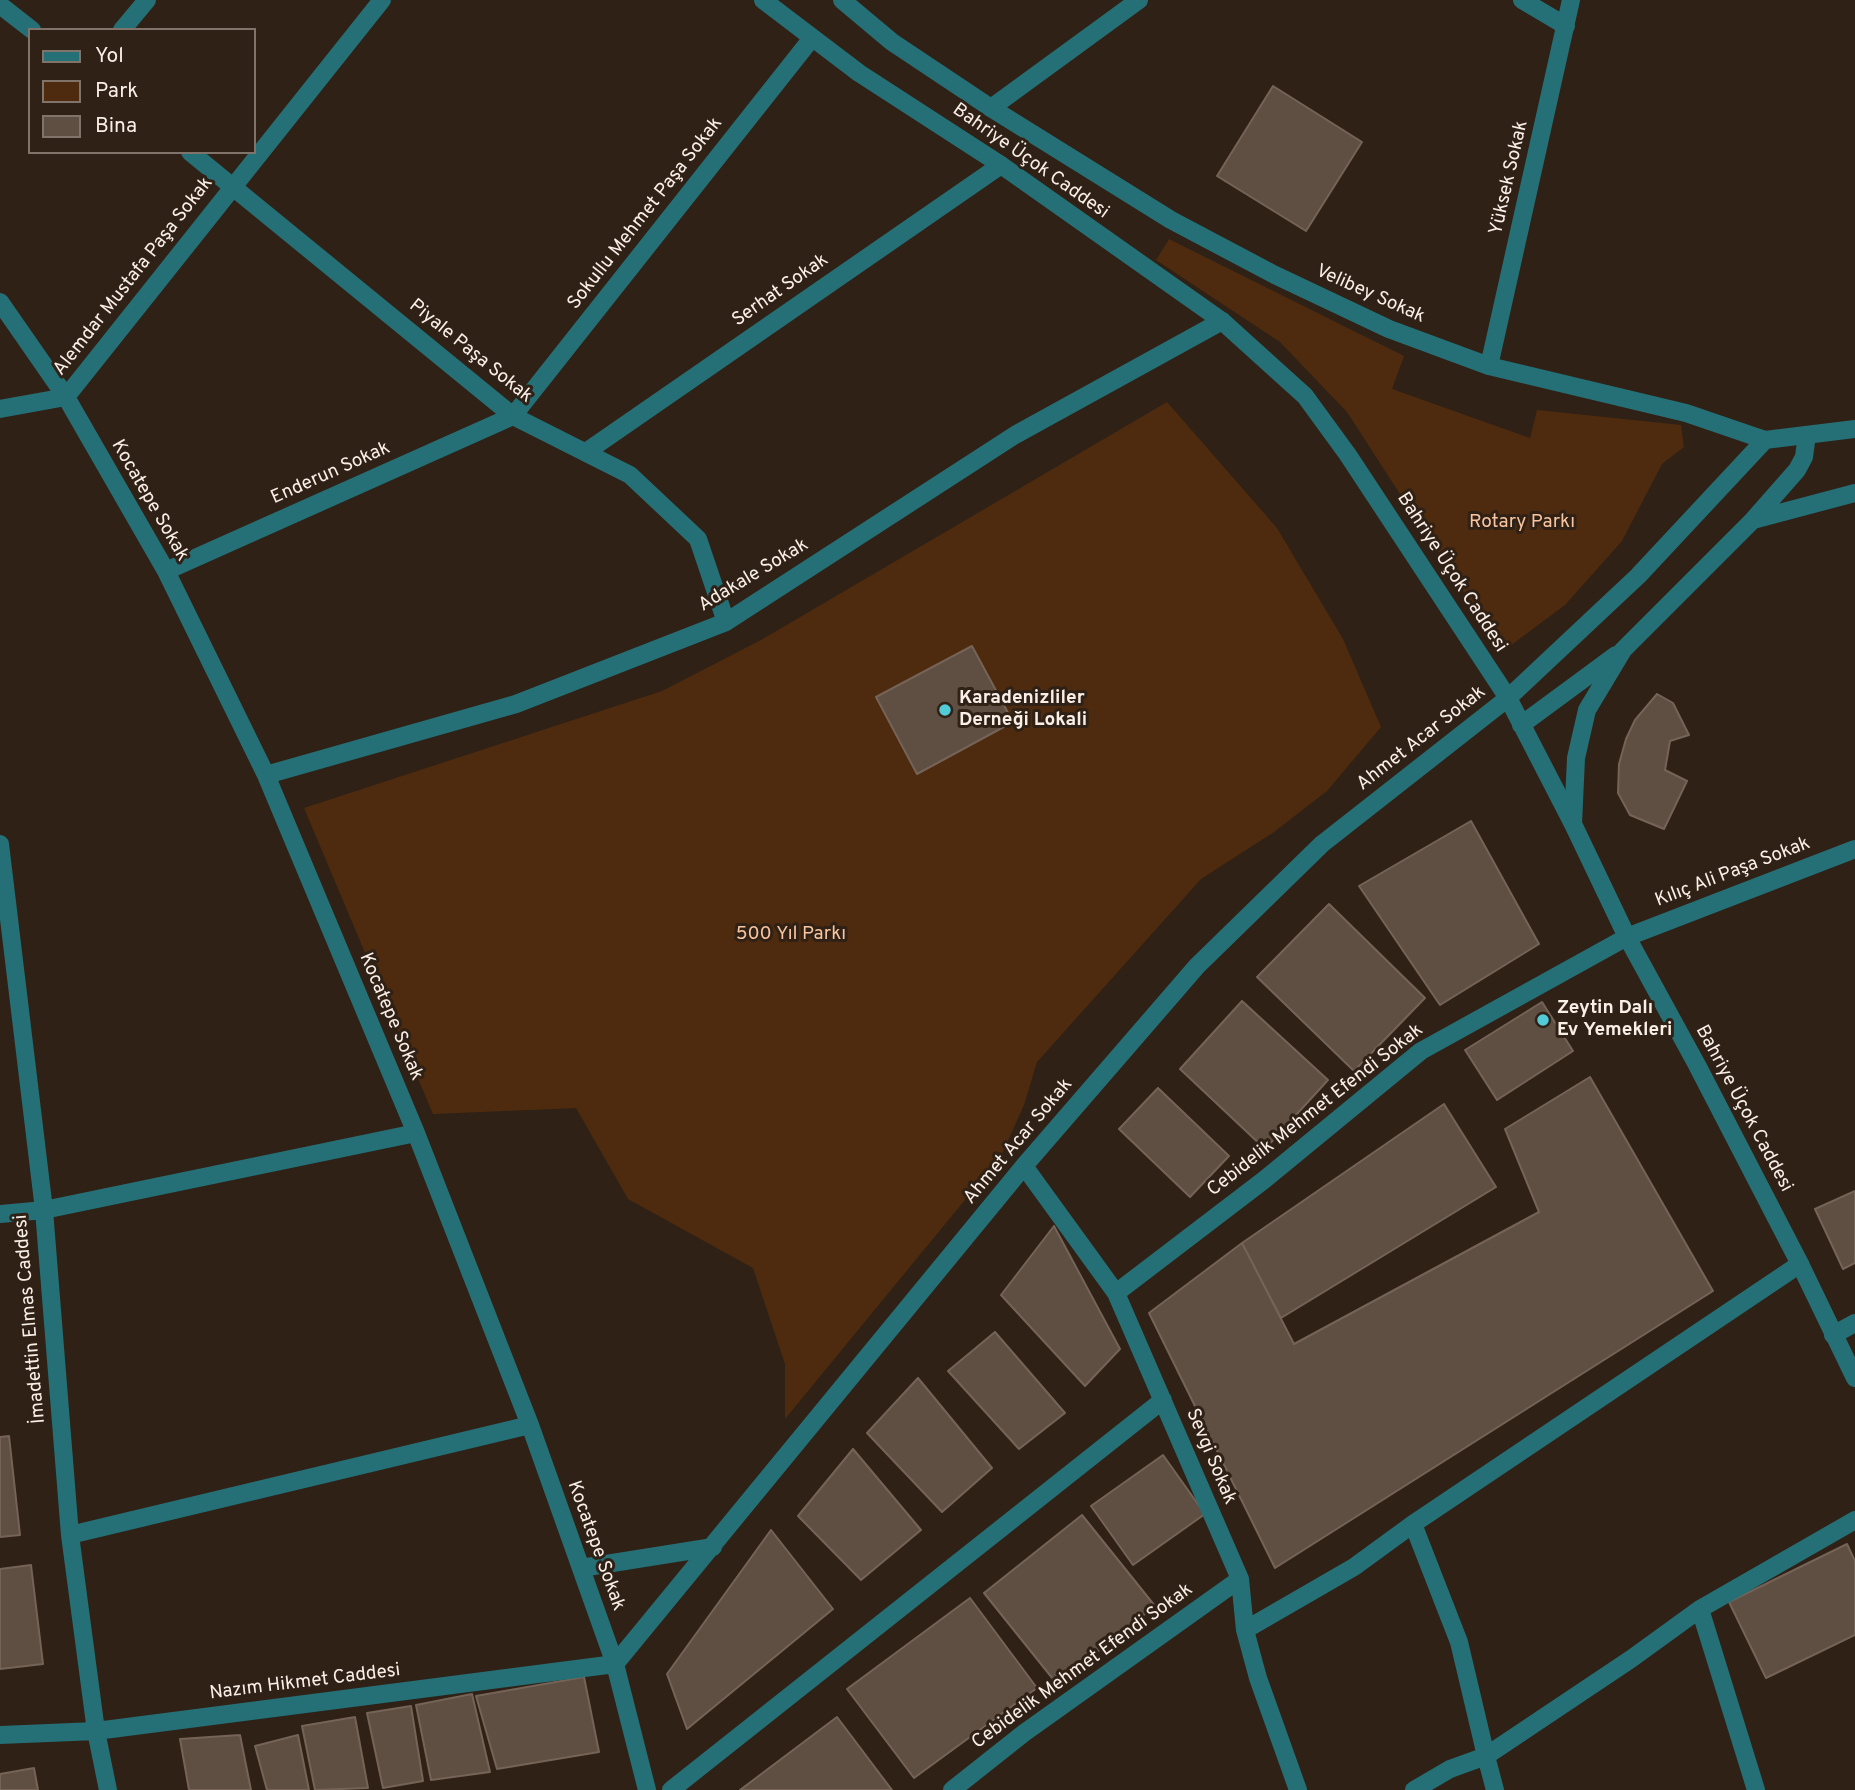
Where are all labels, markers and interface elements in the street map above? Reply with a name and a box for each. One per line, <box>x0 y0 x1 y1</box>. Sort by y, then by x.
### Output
legend <box>28 28 256 154</box>
text: Yol <box>95 43 124 70</box>
text: Park <box>95 78 138 105</box>
street label: Bahriye Üçok Caddesi <box>947 99 1113 225</box>
text: Bina <box>95 113 137 140</box>
street label: Sokullu Mehmet Paşa Sokak <box>564 113 728 315</box>
street label: Yüksek Sokak <box>1486 118 1534 238</box>
street label: Alemdar Mustafa Paşa Sokak <box>49 173 219 381</box>
street label: Serhat Sokak <box>728 249 834 333</box>
street label: Velibey Sokak <box>1312 261 1428 329</box>
street label: Piyale Paşa Sokak <box>404 295 536 409</box>
street label: Kocatepe Sokak <box>105 436 193 566</box>
street label: Enderun Sokak <box>268 438 394 510</box>
street label: Bahriye Üçok Caddesi <box>1391 489 1511 657</box>
park label: Rotary Parkı <box>1469 512 1575 534</box>
street label: Adakale Sokak <box>695 534 813 618</box>
street label: Ahmet Acar Sokak <box>1353 682 1491 796</box>
place label: Karadenizliler Derneği Lokali <box>959 688 1087 732</box>
marker: Karadenizliler Derneği Lokali <box>937 702 953 718</box>
street label: Kılıç Ali Paşa Sokak <box>1652 833 1814 913</box>
park label: 500 Yıl Parkı <box>736 924 846 946</box>
street label: Kocatepe Sokak <box>353 950 427 1084</box>
place label: Zeytin Dalı Ev Yemekleri <box>1557 998 1672 1042</box>
marker: Zeytin Dalı Ev Yemekleri <box>1535 1012 1551 1028</box>
street label: Cebidelik Mehmet Efendi Sokak <box>1204 1020 1428 1202</box>
street label: Bahriye Üçok Caddesi <box>1689 1022 1797 1196</box>
street label: Ahmet Acar Sokak <box>960 1074 1078 1210</box>
street label: İmadettin Elmas Caddesi <box>10 1213 52 1425</box>
street label: Sevgi Sokak <box>1180 1406 1240 1508</box>
street label: Kocatepe Sokak <box>561 1478 629 1614</box>
street label: Cebidelik Mehmet Efendi Sokak <box>968 1579 1198 1755</box>
street label: Nazım Hikmet Caddesi <box>208 1660 402 1706</box>

